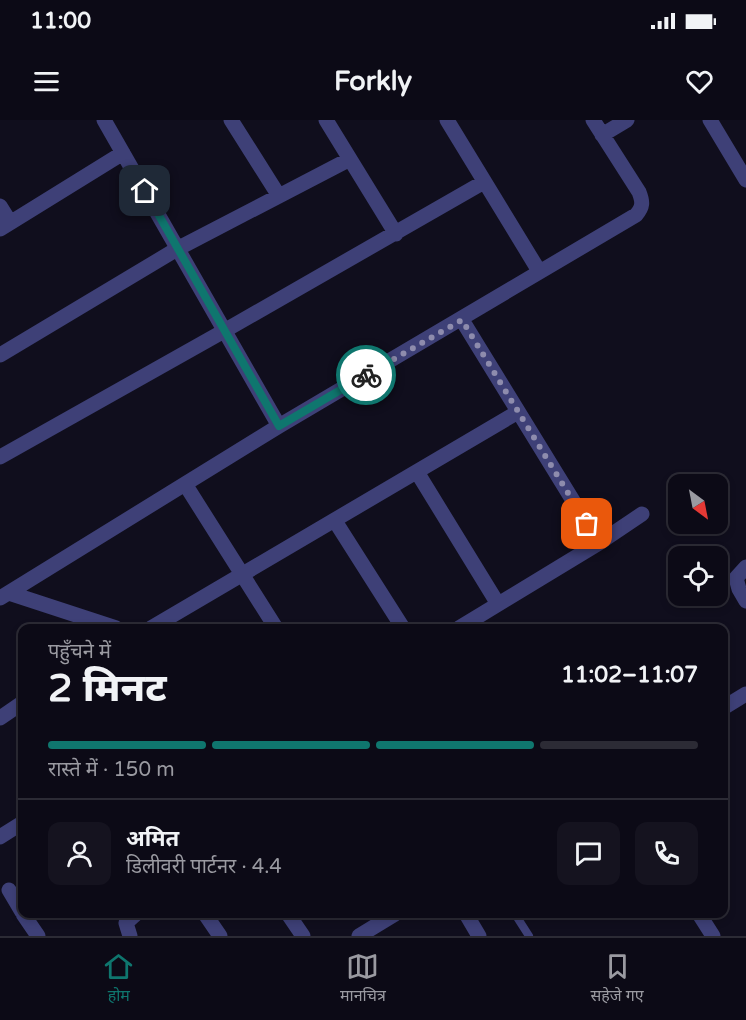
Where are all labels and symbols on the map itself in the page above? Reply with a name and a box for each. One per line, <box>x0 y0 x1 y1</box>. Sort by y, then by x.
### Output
pin <box>119 165 170 216</box>
courier <box>336 345 396 405</box>
north arrow <box>668 474 728 534</box>
pin <box>561 498 612 549</box>

